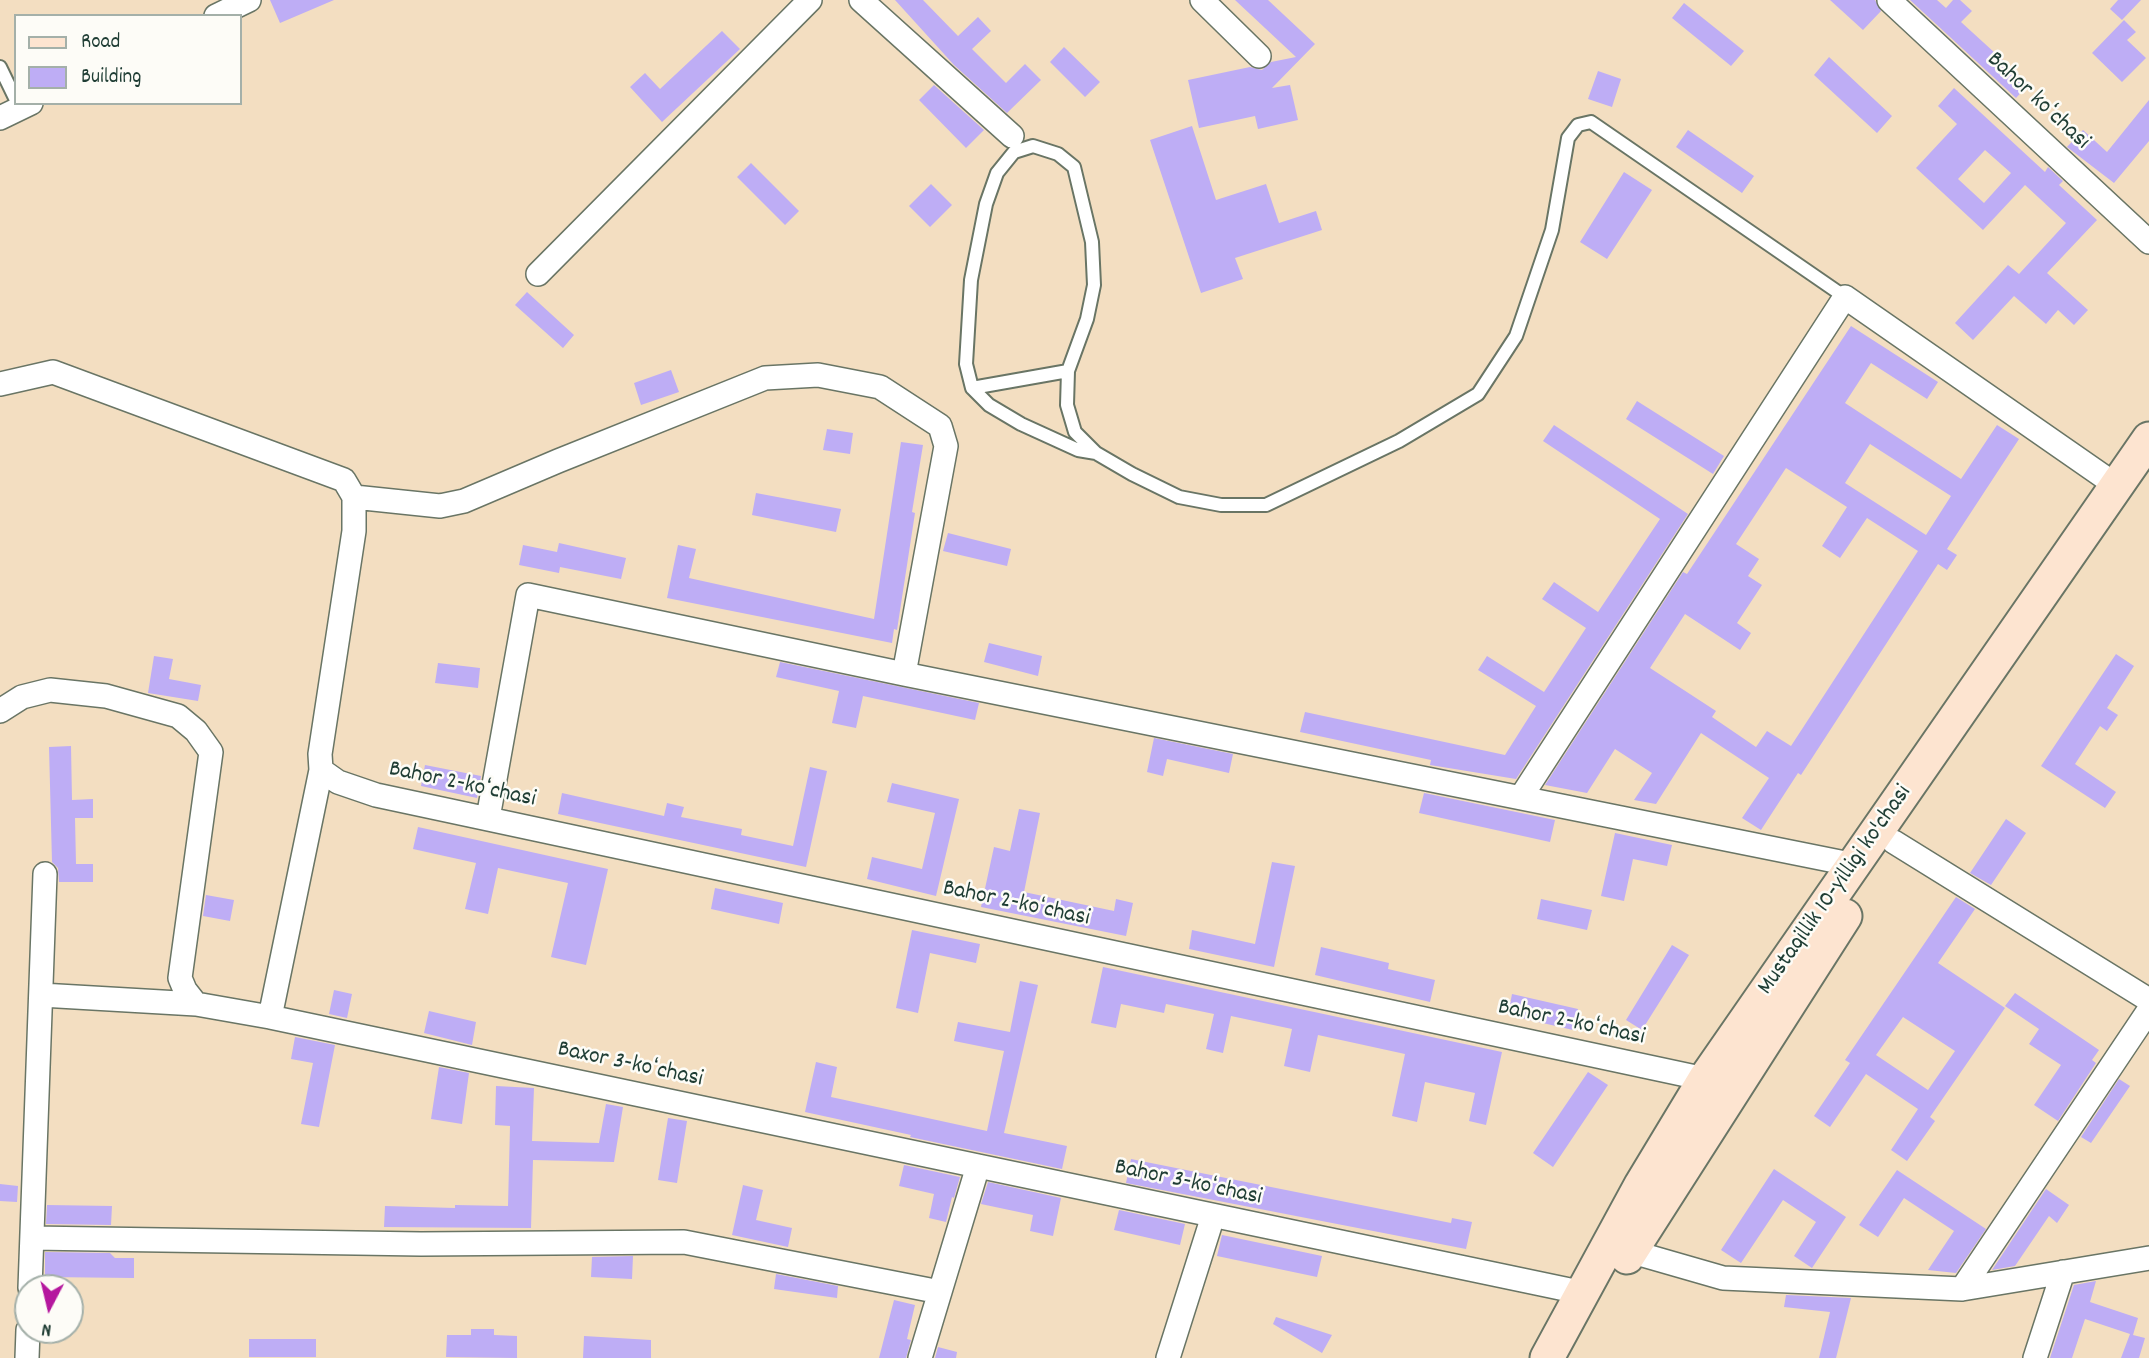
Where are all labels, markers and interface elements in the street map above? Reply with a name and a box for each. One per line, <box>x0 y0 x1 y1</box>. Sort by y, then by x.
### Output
legend <box>14 14 242 105</box>
text: Road <box>81 28 120 58</box>
street label: Bahor koʻchasi <box>1979 47 2095 157</box>
text: Building <box>81 63 141 93</box>
street label: Bahor 2-koʻchasi <box>386 756 538 816</box>
street label: Mustaqillik 10-yilligi ko'chasi <box>1753 781 1919 1001</box>
street label: Bahor 2-koʻchasi <box>940 875 1092 935</box>
street label: Bahor 2-koʻchasi <box>1495 994 1647 1054</box>
street label: Baxor 3-koʻchasi <box>555 1037 705 1095</box>
street label: Bahor 3-koʻchasi <box>1112 1154 1264 1214</box>
north arrow <box>14 1274 84 1344</box>
text: N <box>40 1314 53 1342</box>

